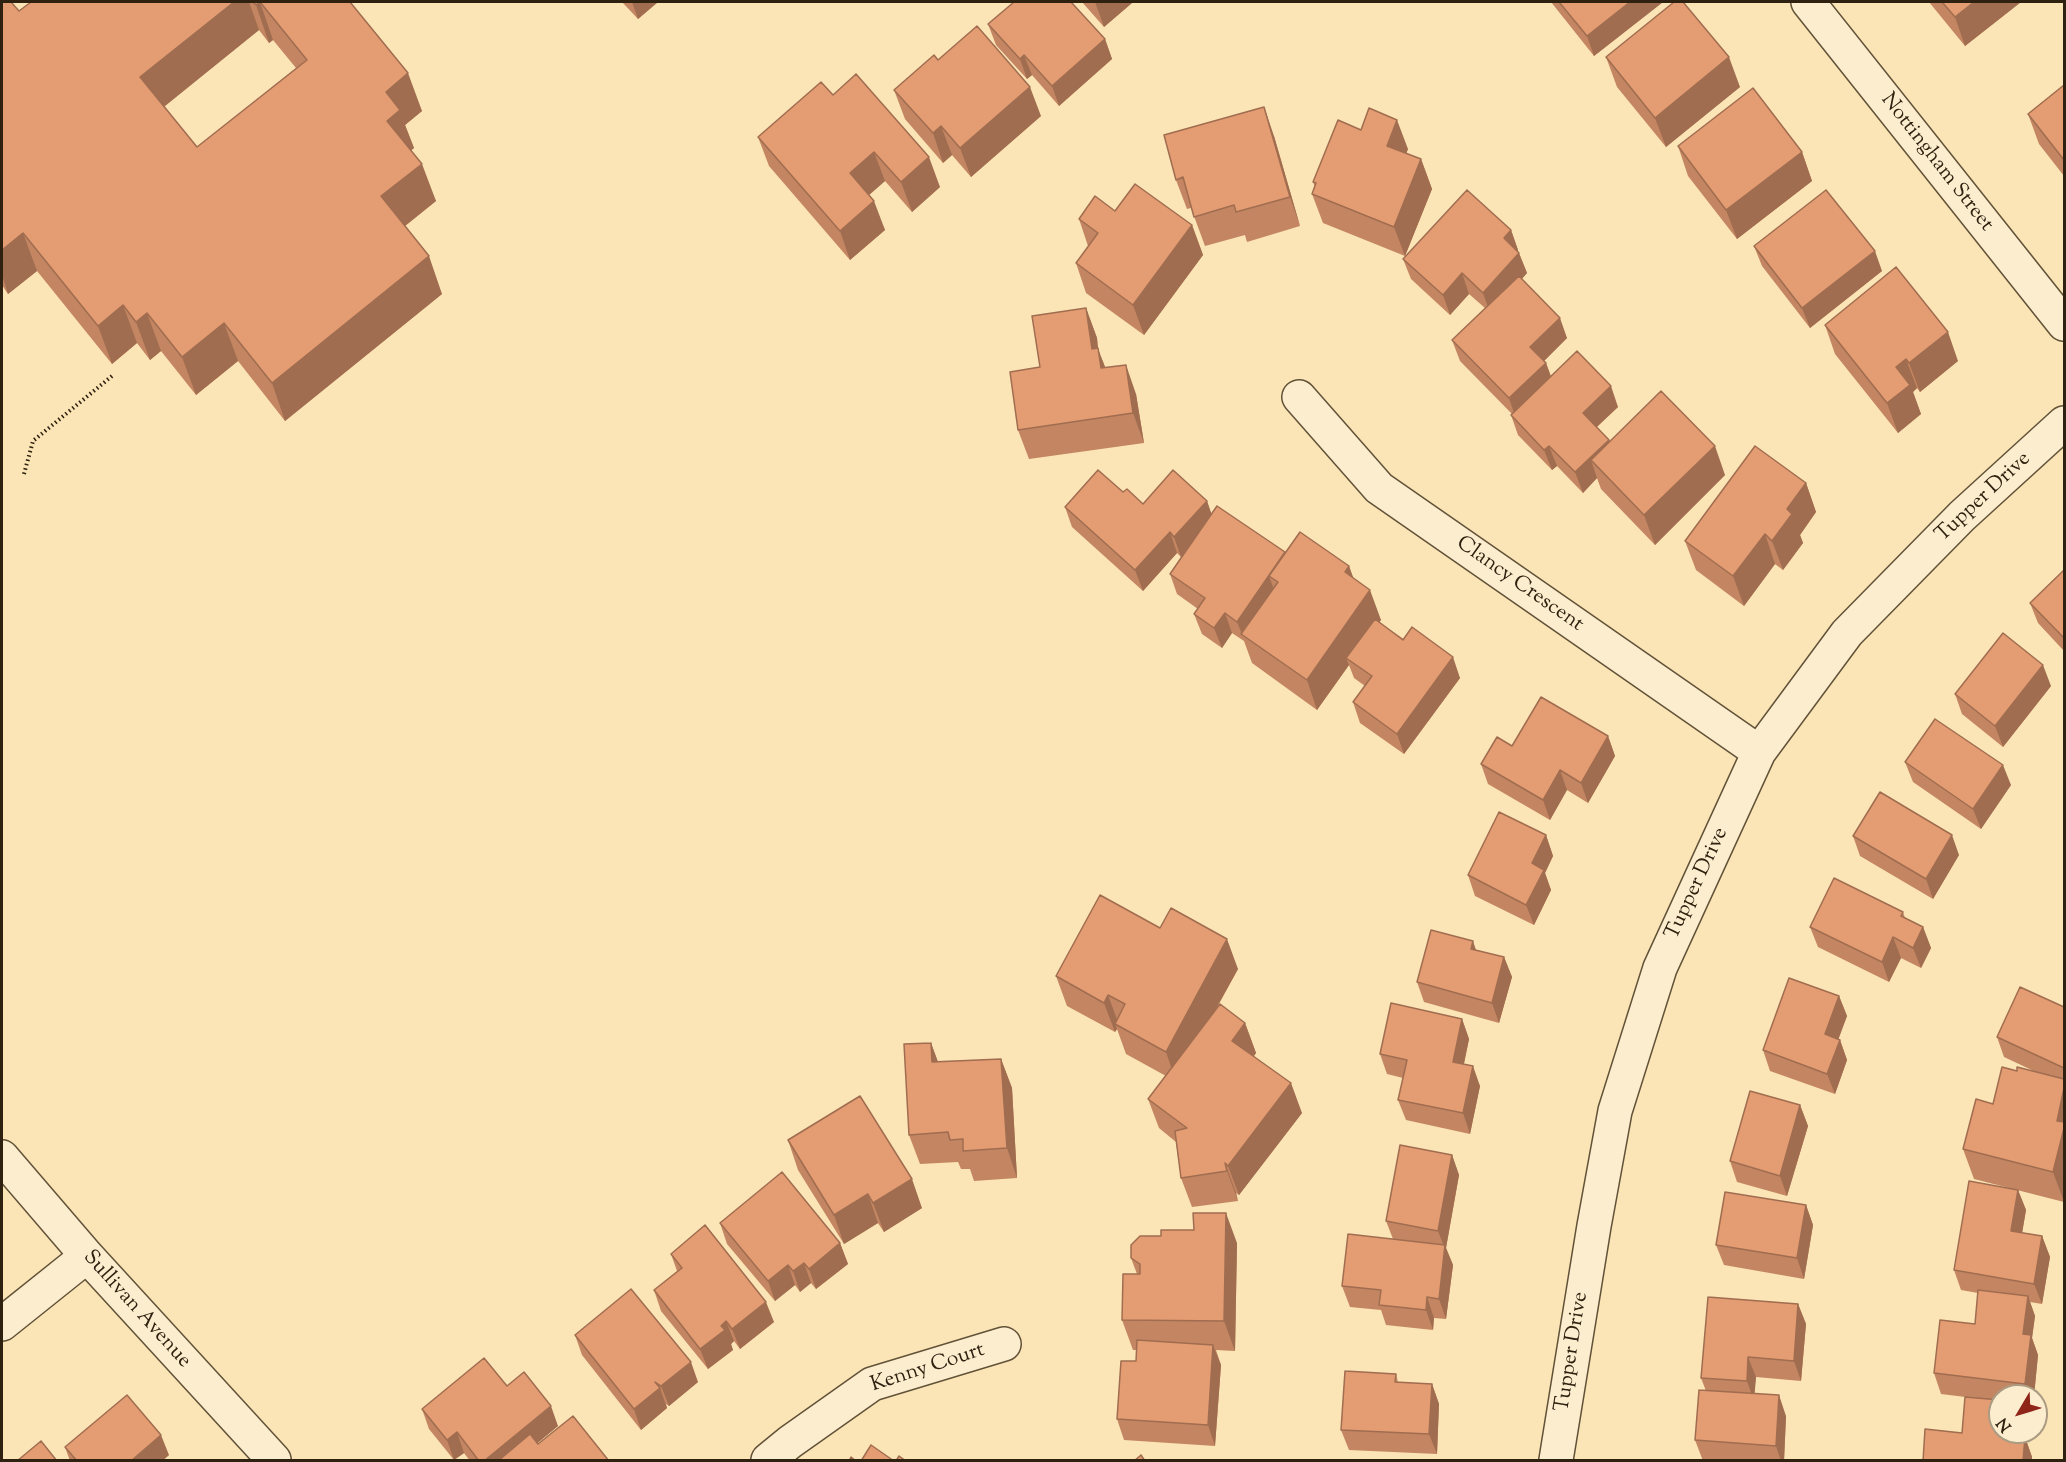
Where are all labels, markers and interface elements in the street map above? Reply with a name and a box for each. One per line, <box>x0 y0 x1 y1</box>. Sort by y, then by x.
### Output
street label: Nottingham Street <box>1874 89 1998 237</box>
street label: Tupper Drive <box>1931 448 2037 548</box>
street label: Clancy Crescent <box>1450 532 1588 638</box>
street label: Tupper Drive <box>1661 824 1735 944</box>
street label: Sullivan Avenue <box>76 1246 196 1374</box>
street label: Tupper Drive <box>1551 1290 1595 1414</box>
street label: Kenny Court <box>868 1339 988 1399</box>
north arrow <box>1988 1384 2048 1444</box>
text: N <box>1992 1412 2018 1436</box>

